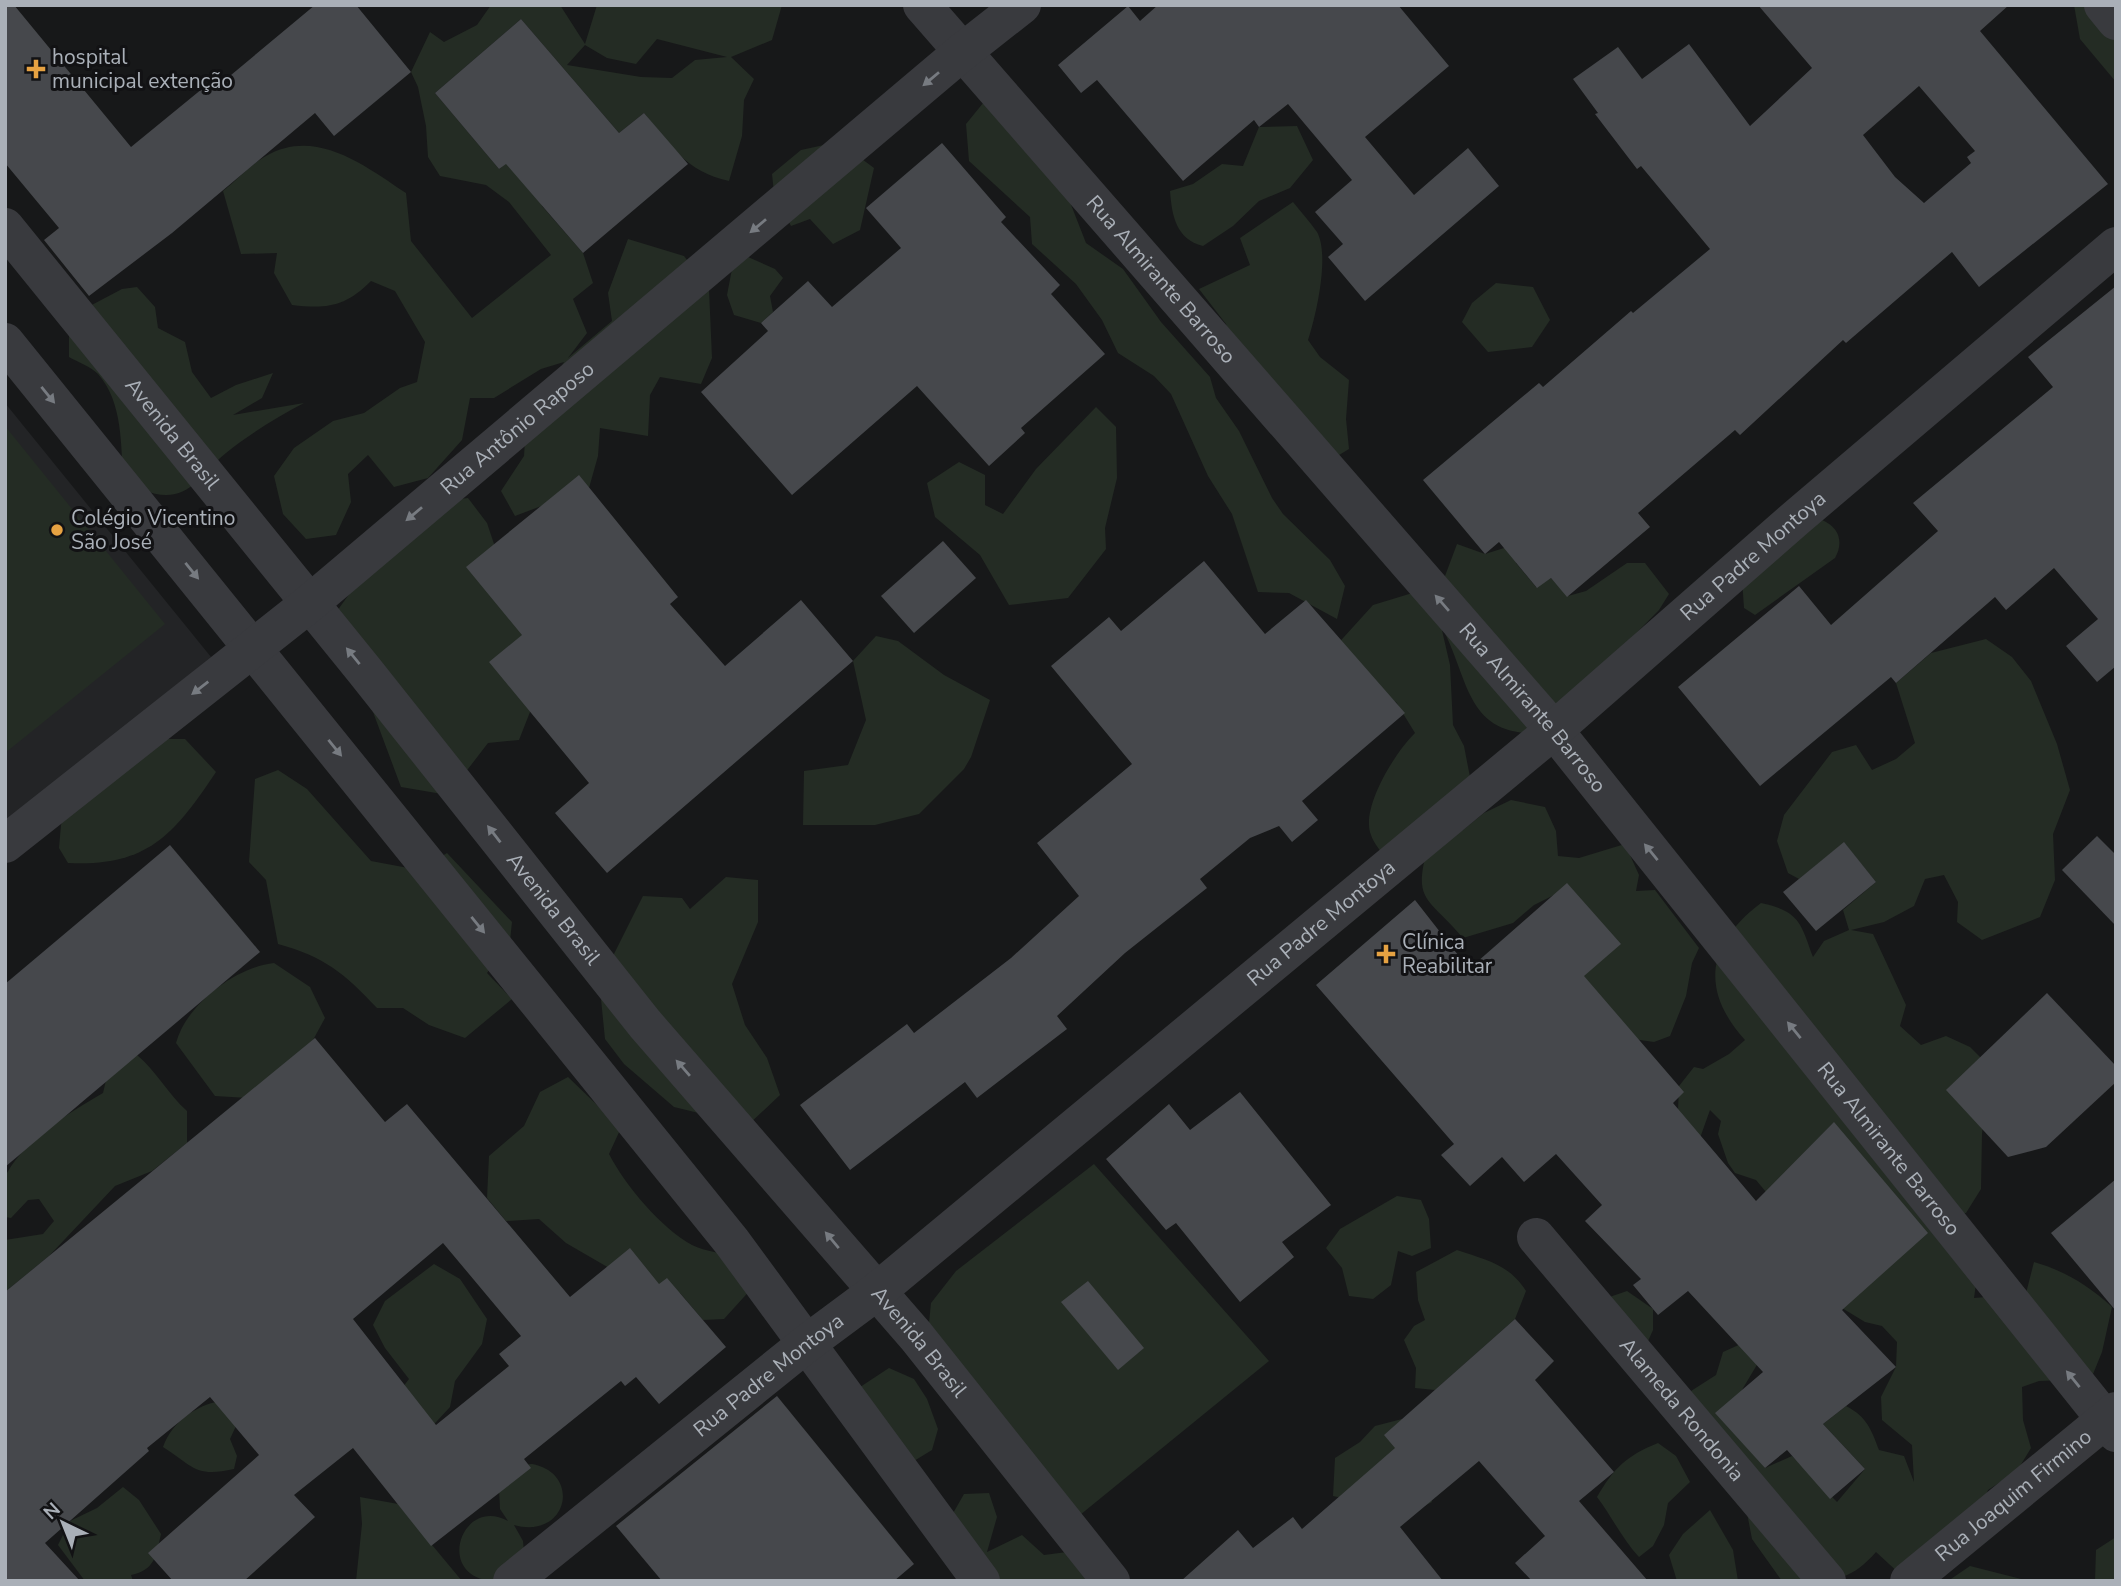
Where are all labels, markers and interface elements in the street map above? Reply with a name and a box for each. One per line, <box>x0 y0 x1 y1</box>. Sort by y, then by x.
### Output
place label: hospital municipal extenção <box>52 43 233 95</box>
marker: hospital municipal extenção <box>26 59 46 79</box>
one-way arrow <box>922 71 940 87</box>
street label: Rua Almirante Barroso <box>1080 189 1242 370</box>
one-way arrow <box>749 218 766 233</box>
street label: Rua Antônio Raposo <box>434 355 600 501</box>
street label: Avenida Brasil <box>119 372 227 496</box>
one-way arrow <box>41 385 56 403</box>
street label: Rua Padre Montoya <box>1674 485 1832 627</box>
place label: Colégio Vicentino São José <box>71 504 235 556</box>
one-way arrow <box>405 506 423 522</box>
marker: Colégio Vicentino São José <box>49 522 65 538</box>
one-way arrow <box>185 562 200 580</box>
one-way arrow <box>1435 594 1450 611</box>
street label: Rua Almirante Barroso <box>1453 617 1613 799</box>
one-way arrow <box>346 647 361 664</box>
one-way arrow <box>191 681 209 696</box>
one-way arrow <box>328 739 342 757</box>
one-way arrow <box>487 825 502 843</box>
one-way arrow <box>1644 843 1659 861</box>
street label: Avenida Brasil <box>500 847 607 971</box>
street label: Rua Padre Montoya <box>1241 853 1401 993</box>
one-way arrow <box>470 916 485 934</box>
place label: Clínica Reabilitar <box>1402 928 1493 980</box>
marker: Clínica Reabilitar <box>1376 944 1396 964</box>
one-way arrow <box>1786 1021 1801 1039</box>
street label: Rua Almirante Barroso <box>1811 1056 1967 1241</box>
one-way arrow <box>675 1059 691 1077</box>
one-way arrow <box>825 1232 840 1249</box>
street label: Avenida Brasil <box>865 1280 974 1404</box>
street label: Rua Padre Montoya <box>687 1307 849 1443</box>
street label: Alameda Rondonia <box>1613 1332 1751 1487</box>
one-way arrow <box>2066 1371 2081 1389</box>
street label: Rua Joaquim Firmino <box>1929 1423 2097 1568</box>
north arrow <box>28 1488 98 1558</box>
text: N <box>38 1497 66 1526</box>

